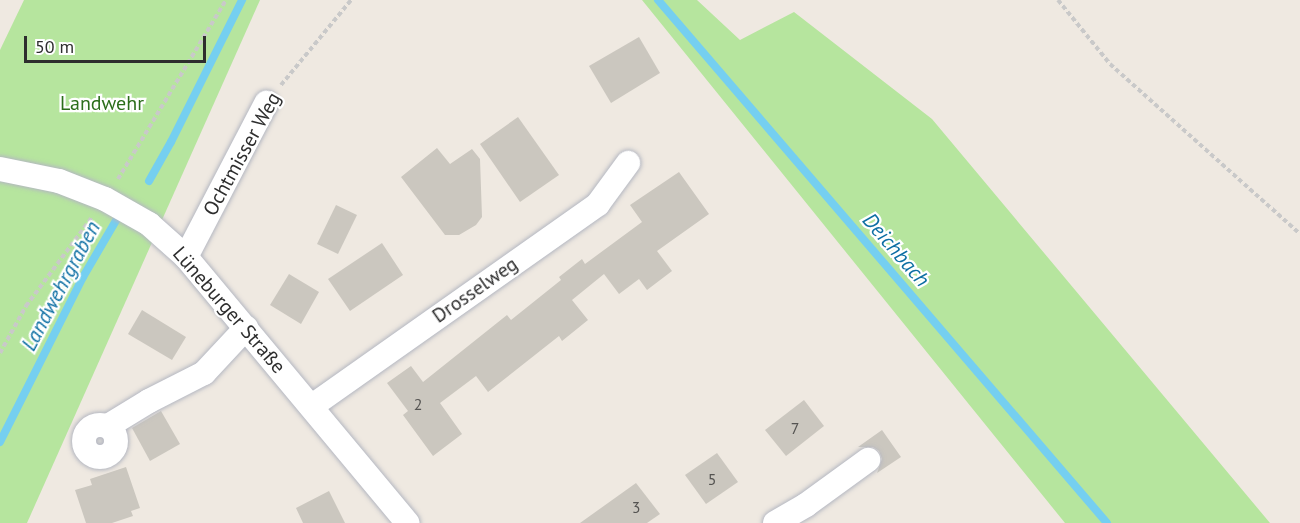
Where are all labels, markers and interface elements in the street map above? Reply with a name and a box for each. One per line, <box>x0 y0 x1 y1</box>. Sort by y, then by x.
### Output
scale bar <box>27 24 208 62</box>
text: 50 m <box>35 35 74 58</box>
street label: Ochtmisser Weg <box>198 88 286 220</box>
park label: Landwehr <box>60 91 144 115</box>
water label: Deichbach <box>857 208 935 292</box>
water label: Landwehrgraben <box>16 217 106 355</box>
street label: Lüneburger Straße <box>168 242 290 378</box>
street label: Drosselweg <box>428 252 522 328</box>
house number: 2 <box>414 394 422 414</box>
house number: 7 <box>791 418 799 438</box>
house number: 5 <box>708 469 716 489</box>
house number: 3 <box>632 497 640 517</box>

